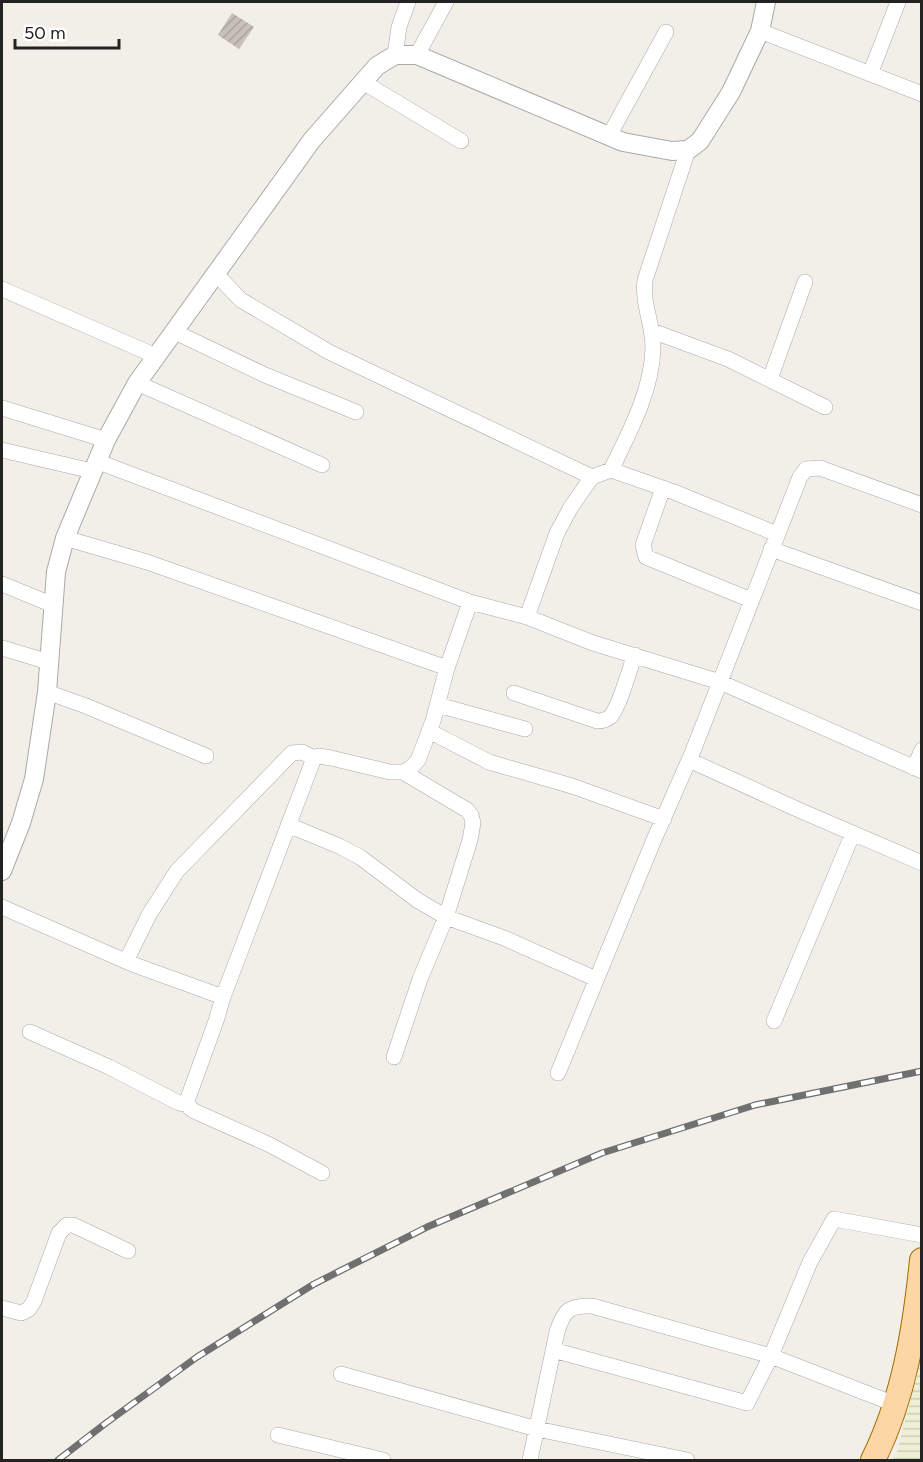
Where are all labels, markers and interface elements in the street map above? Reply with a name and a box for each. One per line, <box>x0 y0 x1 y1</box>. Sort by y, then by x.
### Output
scale bar <box>15 12 118 50</box>
text: 50 m <box>24 22 66 44</box>

